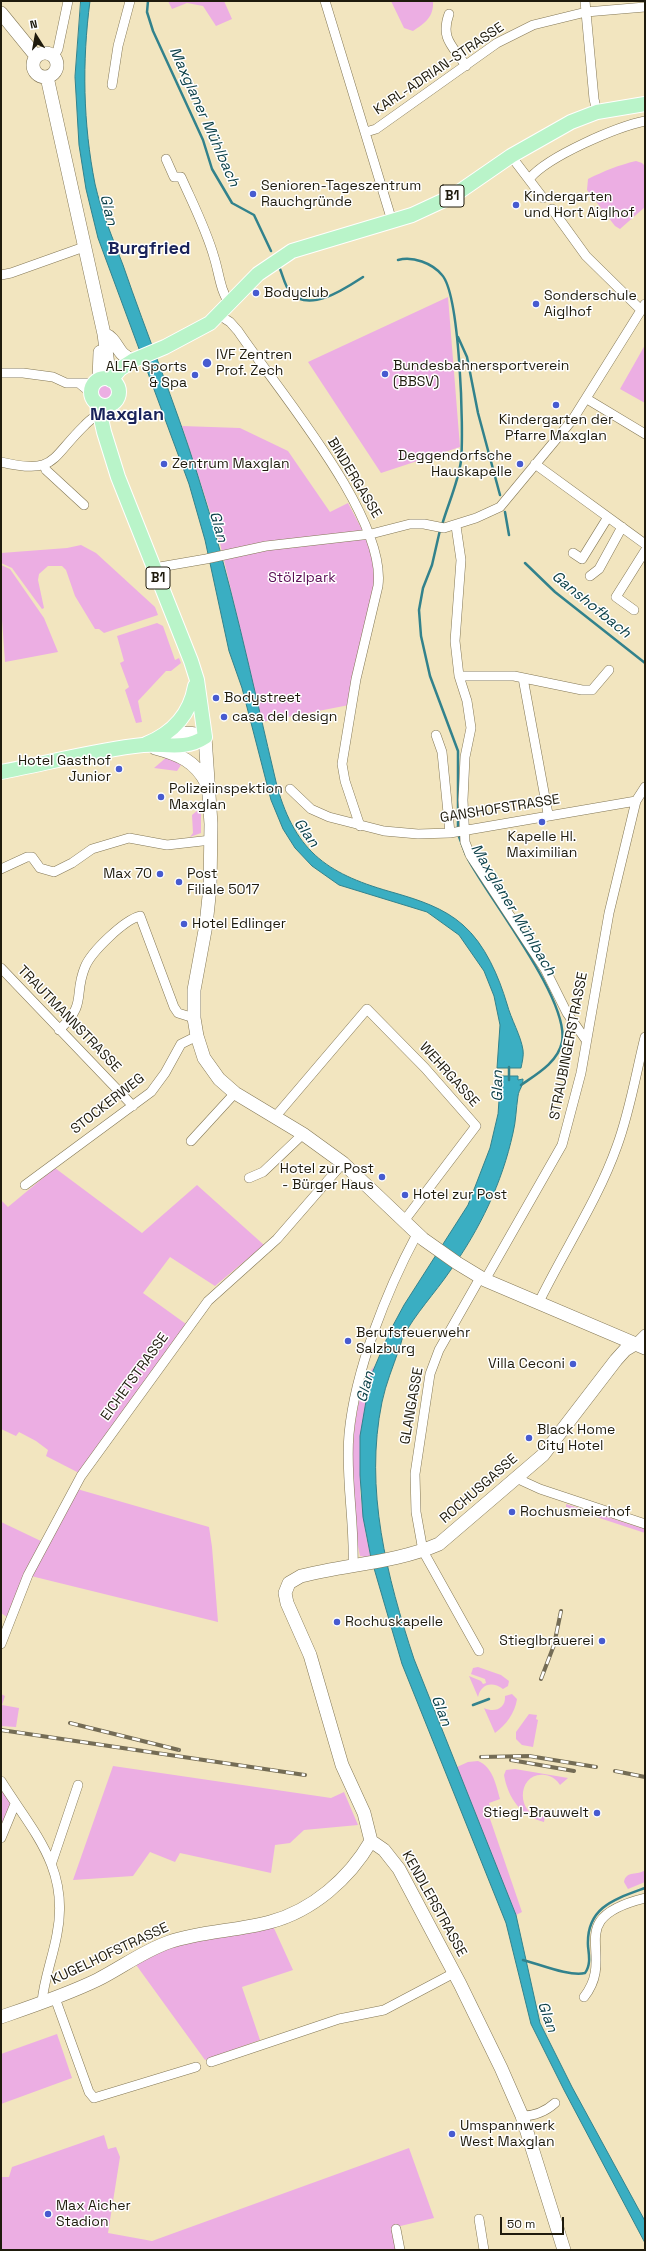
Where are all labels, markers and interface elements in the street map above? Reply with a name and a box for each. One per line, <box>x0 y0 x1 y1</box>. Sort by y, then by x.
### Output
north arrow <box>16 16 56 56</box>
text: N <box>29 17 39 32</box>
street label: KARL-ADRIAN-STRASSE <box>371 19 507 119</box>
water label: Maxglaner Mühlbach <box>165 44 243 190</box>
place label: Senioren-Tageszentrum Rauchgründe <box>261 178 421 210</box>
road number: B1 <box>440 185 464 207</box>
marker: Senioren-Tageszentrum Rauchgründe <box>248 189 258 199</box>
place label: Kindergarten und Hort Aiglhof <box>524 189 635 222</box>
water label: Glan <box>95 193 121 227</box>
marker: Kindergarten und Hort Aiglhof <box>511 200 521 210</box>
district label: Burgfried <box>108 238 190 260</box>
place label: Bodyclub <box>264 285 329 301</box>
marker: Bodyclub <box>251 288 261 298</box>
place label: Sonderschule Aiglhof <box>544 288 637 320</box>
marker: Sonderschule Aiglhof <box>531 299 541 309</box>
place label: IVF Zentren Prof. Zech <box>216 347 292 380</box>
marker: IVF Zentren Prof. Zech <box>201 357 213 369</box>
place label: Bundesbahnersportverein (BBSV) <box>393 358 569 390</box>
place label: ALFA Sports & Spa <box>106 359 187 392</box>
marker: Bundesbahnersportverein (BBSV) <box>380 369 390 379</box>
marker: ALFA Sports & Spa <box>190 370 200 380</box>
marker: Kindergarten der Pfarre Maxglan <box>551 400 561 410</box>
district label: Maxglan <box>90 404 164 426</box>
place label: Kindergarten der Pfarre Maxglan <box>499 412 613 444</box>
street label: BINDERGASSE <box>323 435 385 521</box>
place label: Deggendorfsche Hauskapelle <box>398 448 512 480</box>
place label: Zentrum Maxglan <box>172 456 290 472</box>
marker: Zentrum Maxglan <box>159 459 169 469</box>
marker: Deggendorfsche Hauskapelle <box>515 459 525 469</box>
water label: Glan <box>205 509 231 545</box>
road number: B1 <box>146 567 170 589</box>
water label: Ganshofbach <box>548 568 634 642</box>
park label: Stölzlpark <box>268 570 336 586</box>
place label: Bodystreet <box>224 690 301 706</box>
marker: Bodystreet <box>211 693 221 703</box>
place label: casa del design <box>232 709 337 725</box>
marker: casa del design <box>219 712 229 722</box>
place label: Hotel Gasthof Junior <box>18 753 111 786</box>
marker: Hotel Gasthof Junior <box>114 764 124 774</box>
place label: Polizeiinspektion Maxglan <box>169 781 283 814</box>
street label: GANSHOFSTRASSE <box>439 791 561 827</box>
marker: Polizeiinspektion Maxglan <box>156 792 166 802</box>
water label: Glan <box>289 815 323 851</box>
marker: Kapelle Hl. Maximilian <box>537 817 547 827</box>
place label: Kapelle Hl. Maximilian <box>507 829 577 862</box>
water label: Maxglaner Mühlbach <box>466 841 560 979</box>
place label: Max 70 <box>103 866 152 882</box>
place label: Post Filiale 5017 <box>187 866 259 898</box>
marker: Max 70 <box>155 869 165 879</box>
marker: Post Filiale 5017 <box>174 877 184 887</box>
place label: Hotel Edlinger <box>192 916 286 932</box>
marker: Hotel Edlinger <box>179 919 189 929</box>
street label: TRAUTMANNSTRASSE <box>14 962 124 1076</box>
street label: STRAUBINGERSTRASSE <box>546 971 592 1121</box>
street label: WEHRGASSE <box>416 1039 482 1111</box>
street label: STOCKERWEG <box>68 1070 148 1138</box>
water label: Glan <box>489 1070 507 1102</box>
place label: Hotel zur Post - Bürger Haus <box>280 1161 374 1194</box>
marker: Hotel zur Post - Bürger Haus <box>377 1172 387 1182</box>
place label: Hotel zur Post <box>413 1187 507 1203</box>
marker: Hotel zur Post <box>400 1190 410 1200</box>
place label: Berufsfeuerwehr Salzburg <box>356 1325 470 1358</box>
street label: EICHETSTRASSE <box>98 1330 172 1424</box>
marker: Berufsfeuerwehr Salzburg <box>343 1336 353 1346</box>
place label: Villa Ceconi <box>488 1356 565 1372</box>
marker: Villa Ceconi <box>568 1359 578 1369</box>
street label: GLANGASSE <box>397 1366 427 1446</box>
water label: Glan <box>353 1370 379 1404</box>
place label: Black Home City Hotel <box>537 1422 615 1454</box>
marker: Black Home City Hotel <box>524 1433 534 1443</box>
street label: ROCHUSGASSE <box>437 1451 521 1527</box>
place label: Rochusmeierhof <box>520 1504 631 1520</box>
marker: Rochusmeierhof <box>507 1507 517 1517</box>
place label: Rochuskapelle <box>345 1614 443 1630</box>
marker: Rochuskapelle <box>332 1617 342 1627</box>
place label: Stieglbrauerei <box>499 1633 594 1649</box>
marker: Stieglbrauerei <box>597 1636 607 1646</box>
water label: Glan <box>427 1693 455 1729</box>
place label: Stiegl-Brauwelt <box>484 1805 589 1821</box>
marker: Stiegl-Brauwelt <box>592 1808 602 1818</box>
street label: KENDLERSTRASSE <box>398 1848 470 1960</box>
street label: KUGELHOFSTRASSE <box>49 1919 171 1989</box>
water label: Glan <box>533 1999 561 2035</box>
place label: Umspannwerk West Maxglan <box>460 2118 555 2150</box>
marker: Umspannwerk West Maxglan <box>447 2129 457 2139</box>
place label: Max Aicher Stadion <box>56 2198 131 2230</box>
marker: Max Aicher Stadion <box>43 2209 53 2219</box>
scale bar <box>502 2209 566 2235</box>
text: 50 m <box>507 2216 535 2232</box>

